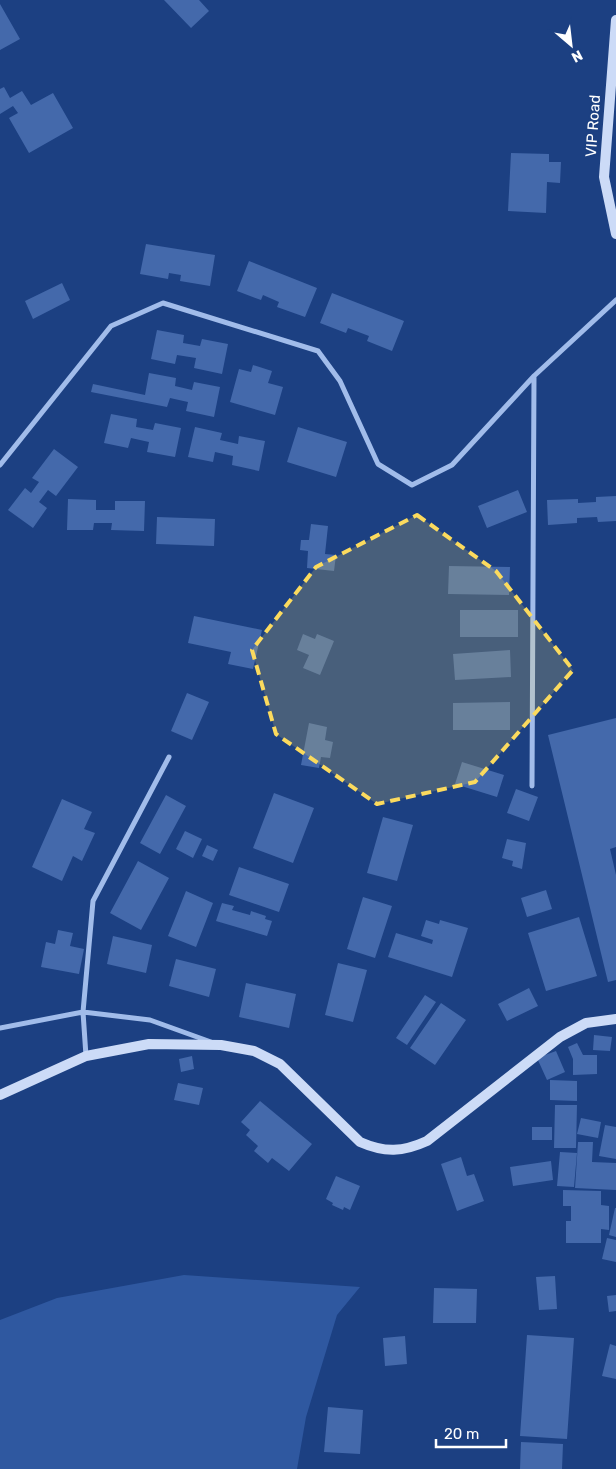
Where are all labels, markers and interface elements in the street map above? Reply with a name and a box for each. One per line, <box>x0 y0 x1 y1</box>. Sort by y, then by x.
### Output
north arrow <box>546 20 596 70</box>
text: N <box>568 46 585 66</box>
street label: VIP Road <box>582 94 604 158</box>
scale bar <box>436 1416 506 1448</box>
text: 20 m <box>444 1425 479 1443</box>

